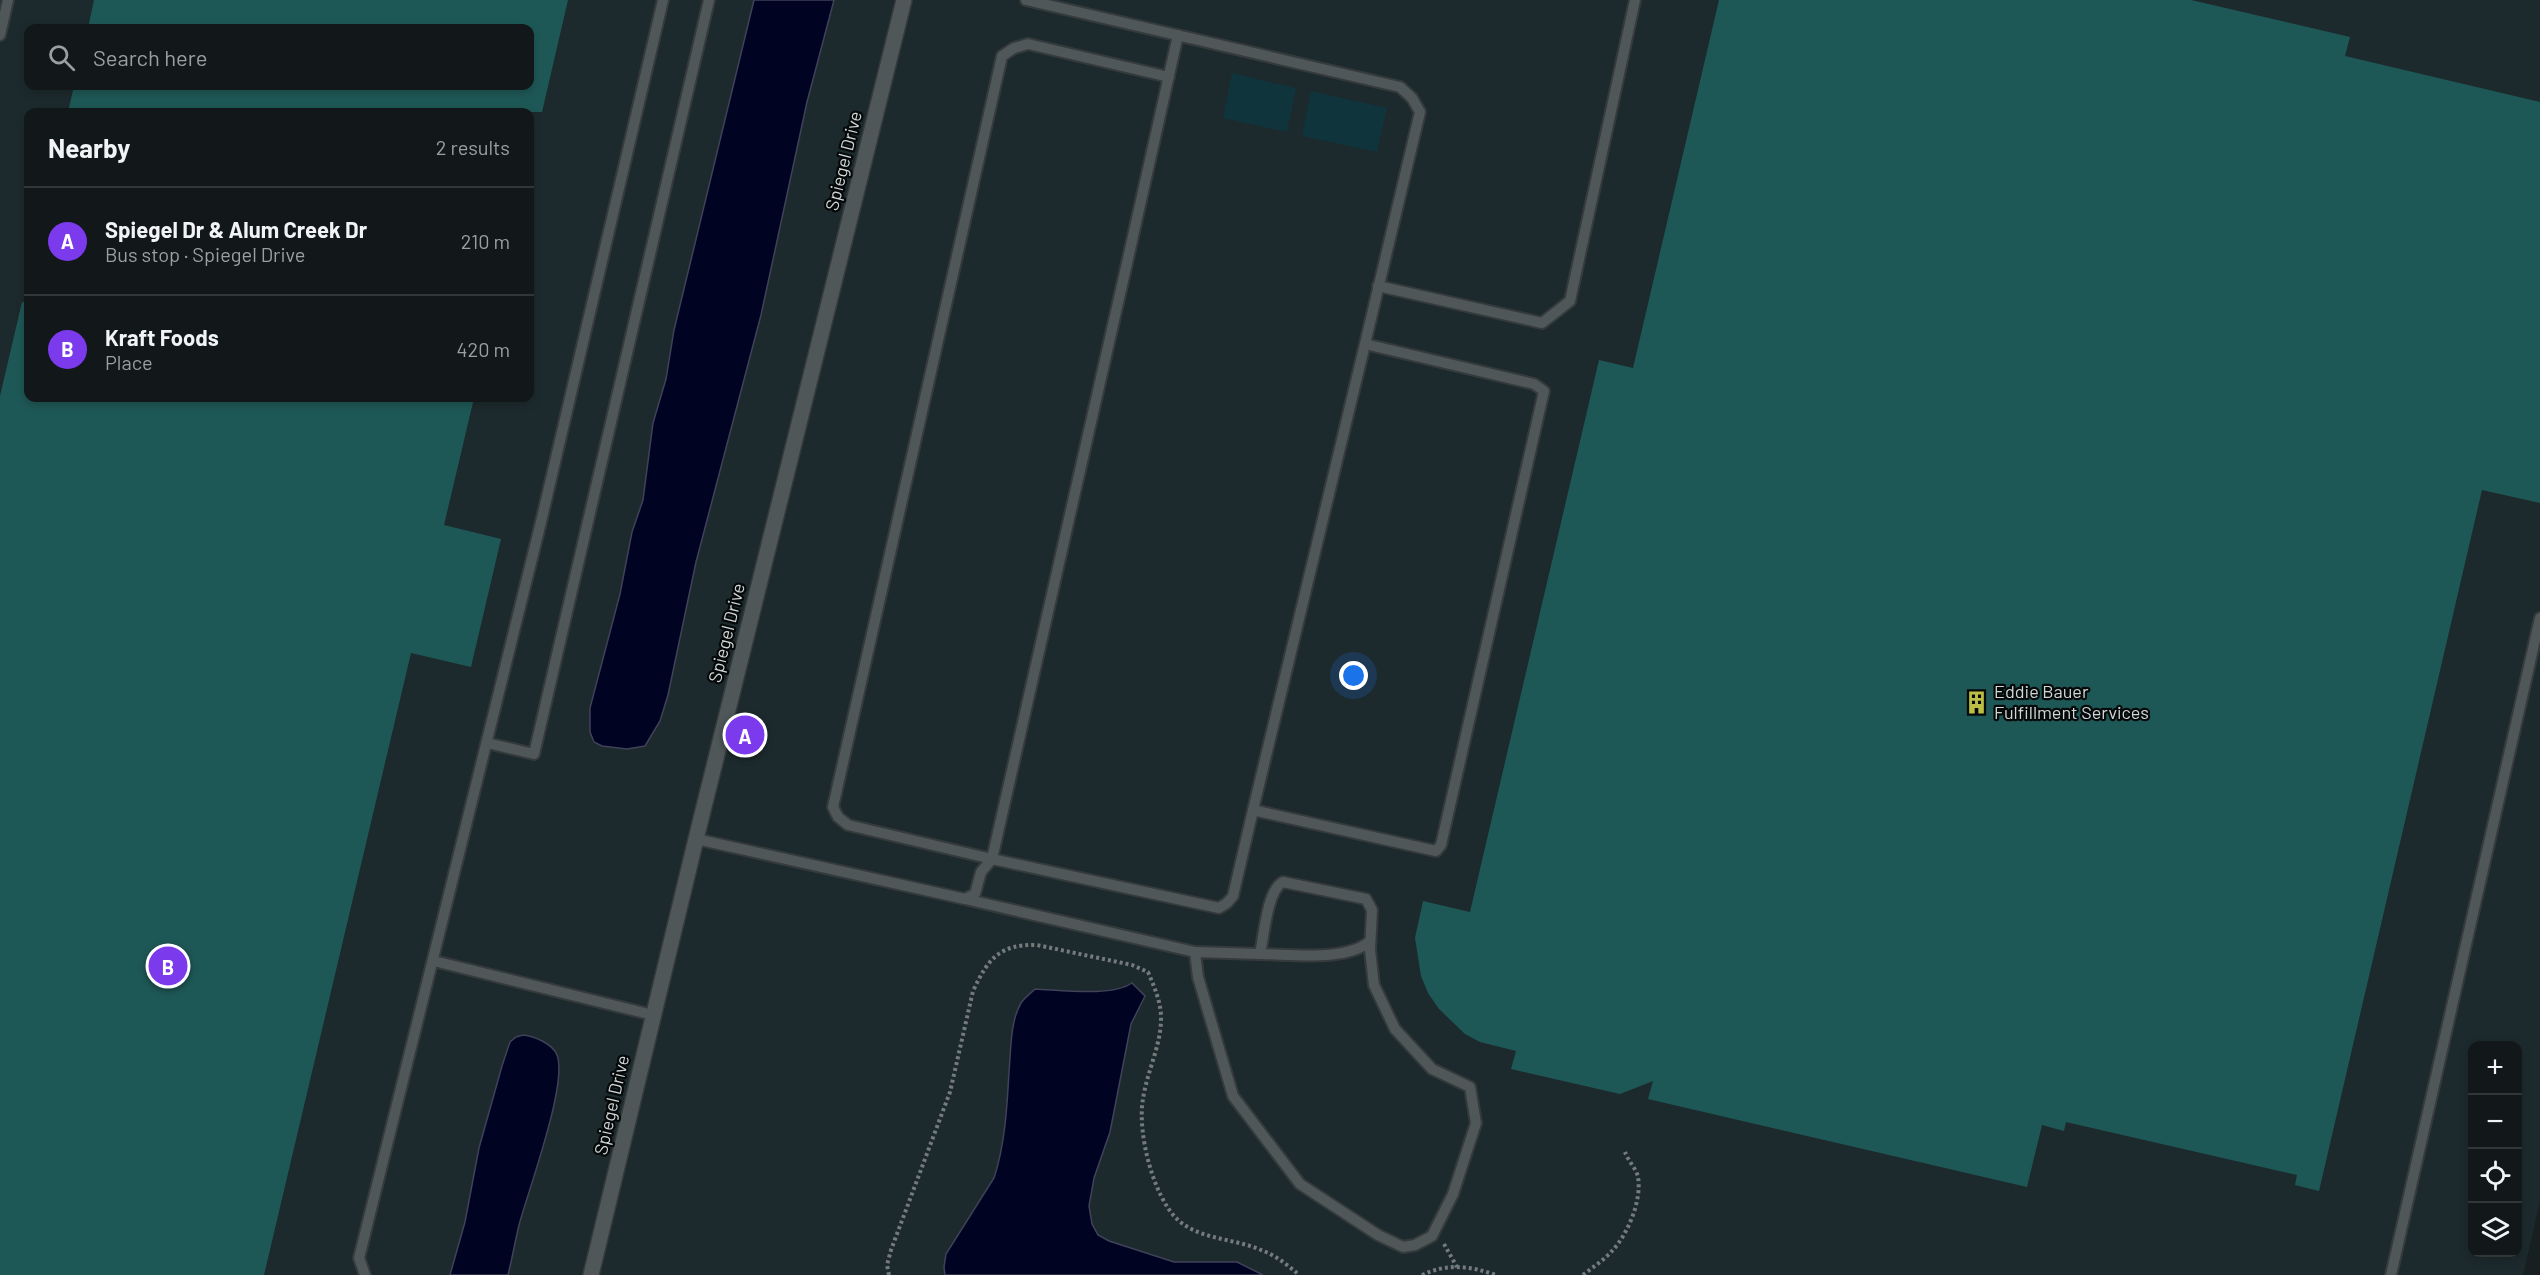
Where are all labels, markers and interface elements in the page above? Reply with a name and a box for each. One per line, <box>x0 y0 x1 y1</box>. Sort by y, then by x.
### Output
search box <box>24 24 534 90</box>
icon: search <box>45 41 78 74</box>
text: Search here <box>93 44 207 70</box>
street label: Spiegel Drive <box>820 109 866 213</box>
text: Nearby <box>48 132 130 163</box>
text: 2 results <box>436 135 510 159</box>
text: Spiegel Dr & Alum Creek Dr <box>105 216 367 242</box>
text: A <box>61 229 74 253</box>
text: 210 m <box>461 229 510 253</box>
text: Bus stop · Spiegel Drive <box>105 242 305 266</box>
text: Kraft Foods <box>105 324 219 350</box>
text: B <box>61 337 74 361</box>
text: 420 m <box>456 337 510 361</box>
text: Place <box>105 350 153 374</box>
street label: Spiegel Drive <box>703 581 749 685</box>
your location <box>1339 661 1368 690</box>
place label: Eddie Bauer Fulfillment Services <box>1994 680 2149 723</box>
building icon: Eddie Bauer Fulfillment Services <box>1963 689 1989 715</box>
pin: A <box>726 712 764 758</box>
pin: B <box>148 944 188 988</box>
map controls <box>2468 1041 2522 1257</box>
button: + <box>2468 1041 2522 1095</box>
street label: Spiegel Drive <box>589 1053 633 1157</box>
button: − <box>2468 1095 2522 1149</box>
button: locate <box>2468 1149 2522 1203</box>
button: layers <box>2468 1203 2522 1257</box>

